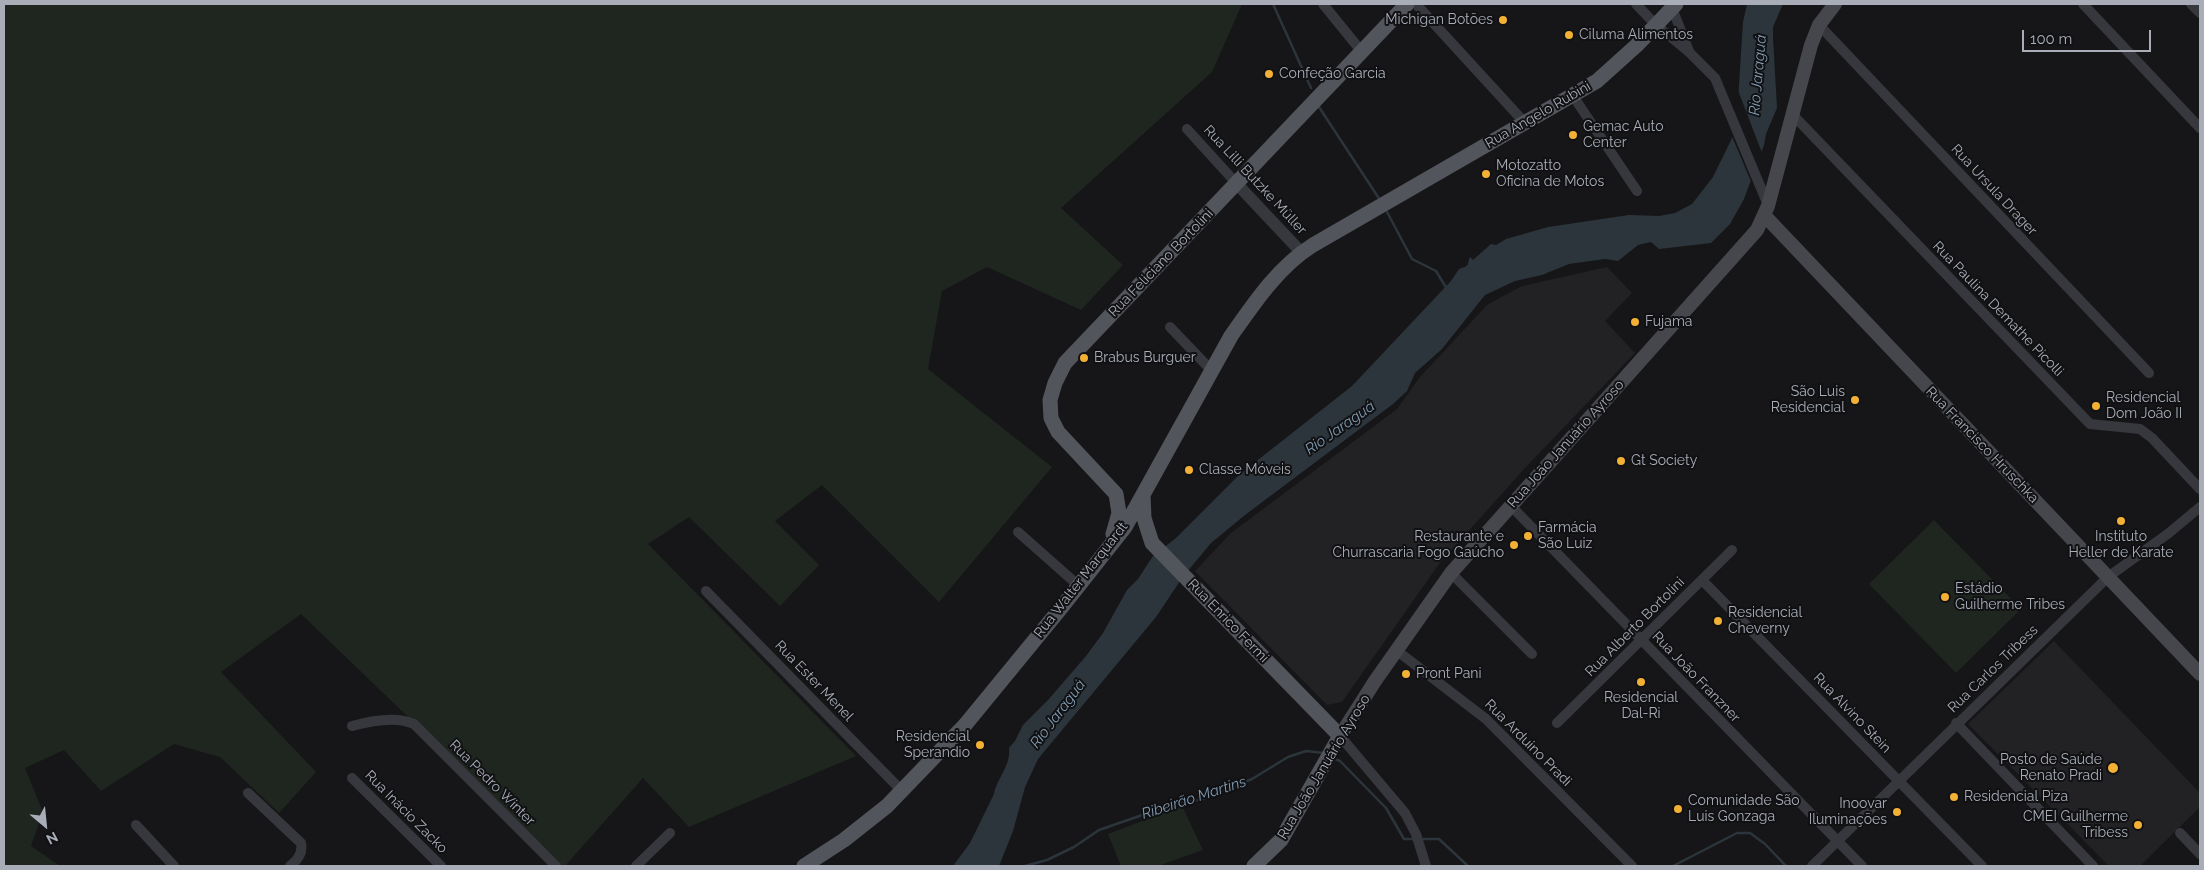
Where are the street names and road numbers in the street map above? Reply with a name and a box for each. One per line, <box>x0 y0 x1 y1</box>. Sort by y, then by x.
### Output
street label: Rua Angelo Rubini <box>1482 78 1594 152</box>
street label: Rua Lilli Butzke Müller <box>1200 122 1310 238</box>
street label: Rua Ursula Drager <box>1947 141 2041 239</box>
street label: Rua Feliciano Bortolini <box>1105 206 1217 320</box>
street label: Rua Paulina Demathe Picolli <box>1929 238 2067 380</box>
street label: Rua João Januário Ayroso <box>1504 377 1628 511</box>
street label: Rua Francisco Hruschka <box>1922 383 2042 507</box>
street label: Rua Walter Marquardt <box>1031 519 1131 641</box>
street label: Rua Alberto Bortolini <box>1582 574 1688 680</box>
street label: Rua Enrico Fermi <box>1184 576 1272 666</box>
street label: Rua Carlos Tribess <box>1944 622 2042 716</box>
street label: Rua João Franzner <box>1648 628 1744 726</box>
street label: Rua Ester Menel <box>771 637 857 725</box>
street label: Rua Alvino Stein <box>1810 670 1894 756</box>
street label: Rua João Januário Ayroso <box>1274 692 1374 842</box>
street label: Rua Arduino Pradi <box>1481 696 1575 790</box>
street label: Rua Pedro Winter <box>446 737 538 829</box>
street label: Rua Inácio Zacko <box>361 767 451 857</box>

